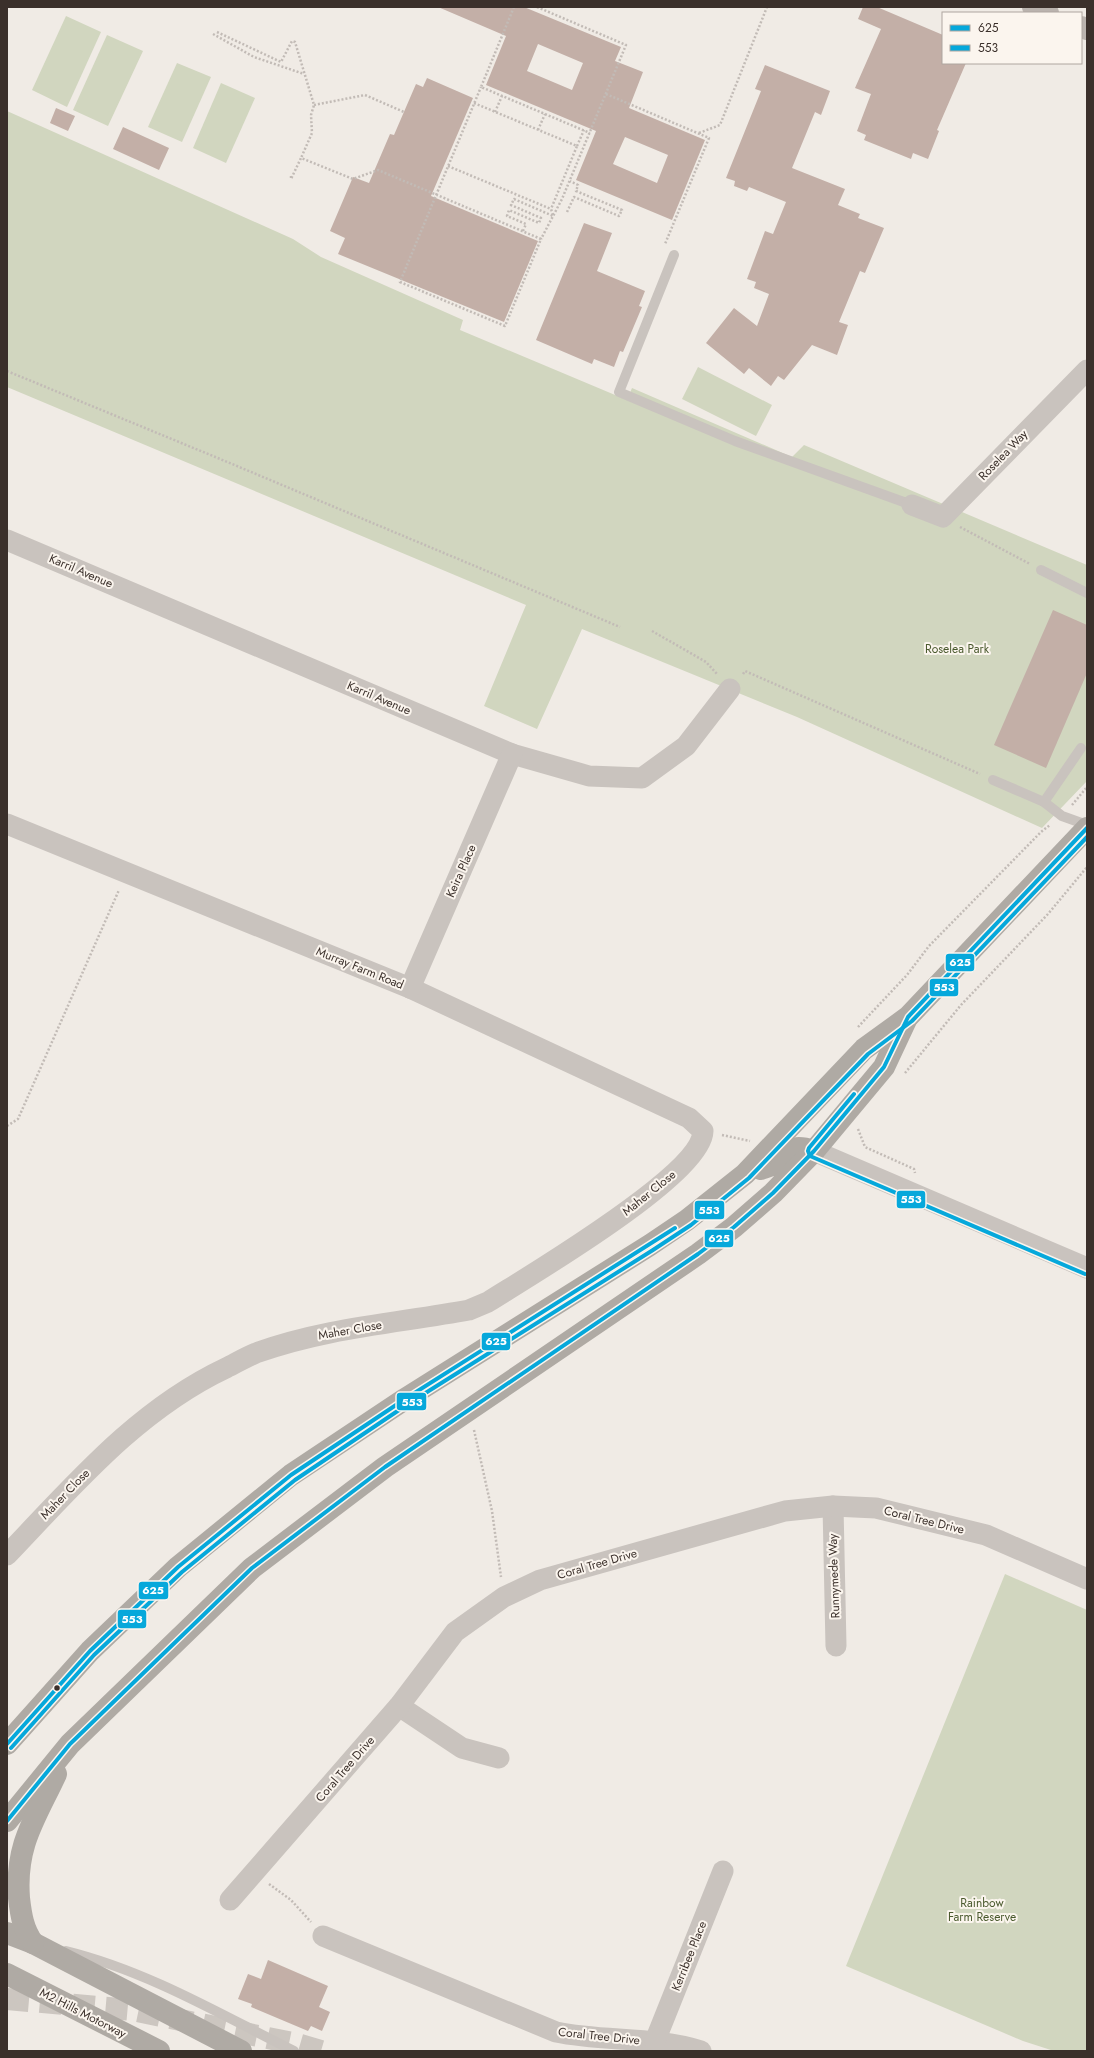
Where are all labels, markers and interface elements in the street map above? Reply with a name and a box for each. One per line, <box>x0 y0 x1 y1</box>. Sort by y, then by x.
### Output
legend <box>942 12 1082 64</box>
text: 625 <box>978 19 999 37</box>
text: 553 <box>978 39 999 57</box>
street label: Roselea Way <box>974 425 1032 484</box>
street label: Karril Avenue <box>46 549 116 593</box>
park label: Roselea Park <box>925 640 990 658</box>
street label: Karril Avenue <box>344 676 414 720</box>
street label: Keira Place <box>441 842 481 900</box>
street label: Murray Farm Road <box>313 942 407 994</box>
line badge: 625 <box>945 953 975 972</box>
text: 625 <box>949 954 971 970</box>
line badge: 553 <box>929 978 959 997</box>
text: 553 <box>933 979 955 995</box>
street label: Maher Close <box>618 1166 680 1220</box>
line badge: 553 <box>896 1190 926 1209</box>
text: 553 <box>900 1191 922 1207</box>
line badge: 553 <box>694 1200 725 1220</box>
text: 553 <box>698 1202 720 1218</box>
line badge: 625 <box>704 1229 734 1248</box>
text: 625 <box>708 1230 730 1246</box>
street label: Maher Close <box>317 1316 383 1344</box>
line badge: 625 <box>481 1332 511 1351</box>
text: 625 <box>485 1333 507 1349</box>
line badge: 553 <box>396 1392 427 1411</box>
text: 553 <box>401 1394 423 1410</box>
street label: Maher Close <box>36 1465 94 1523</box>
street label: Coral Tree Drive <box>882 1501 966 1539</box>
street label: Runnymede Way <box>824 1533 844 1619</box>
street label: Coral Tree Drive <box>555 1544 639 1584</box>
line badge: 625 <box>138 1581 169 1600</box>
text: 625 <box>142 1582 164 1598</box>
line badge: 553 <box>117 1609 147 1629</box>
text: 553 <box>121 1611 143 1627</box>
unlabelled marker <box>52 1683 62 1693</box>
street label: Coral Tree Drive <box>311 1732 379 1806</box>
park label: Rainbow Farm Reserve <box>948 1894 1016 1926</box>
street label: Kerribee Place <box>667 1918 711 1994</box>
street label: M2 Hills Motorway <box>37 1983 130 2043</box>
street label: Coral Tree Drive <box>557 2023 641 2049</box>

